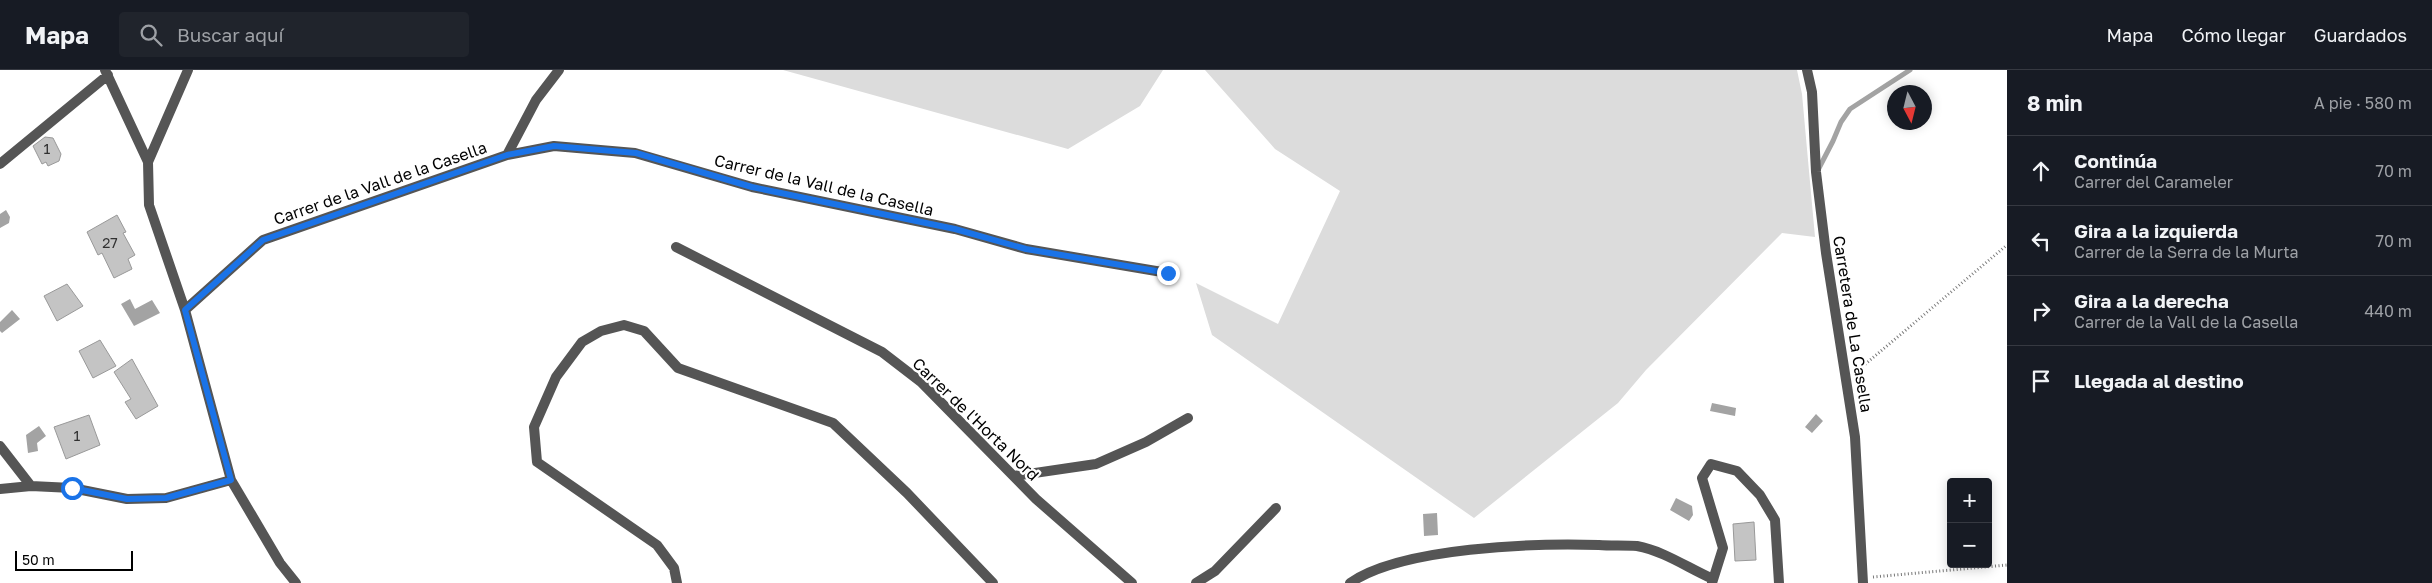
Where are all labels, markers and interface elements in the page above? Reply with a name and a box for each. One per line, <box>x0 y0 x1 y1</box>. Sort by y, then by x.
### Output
search box <box>119 12 469 57</box>
text: Mapa <box>25 20 89 49</box>
icon: search <box>137 21 165 49</box>
text: Buscar aquí <box>177 23 284 46</box>
text: Mapa <box>2107 24 2153 46</box>
text: Cómo llegar <box>2181 24 2286 46</box>
text: Guardados <box>2314 24 2407 46</box>
north arrow <box>1887 85 1932 130</box>
text: 8 min <box>2027 90 2083 116</box>
text: A pie · 580 m <box>2314 93 2412 113</box>
street label: Carrer de la Vall de la Casella <box>271 137 489 229</box>
house number: 1 <box>44 140 51 157</box>
text: Continúa <box>2074 149 2157 172</box>
street label: Carrer de la Vall de la Casella <box>712 150 936 220</box>
icon: ahead <box>2027 157 2055 185</box>
text: 70 m <box>2375 161 2412 181</box>
text: Carrer del Carameler <box>2074 172 2233 192</box>
text: Gira a la izquierda <box>2074 219 2238 242</box>
icon: left <box>2027 227 2055 255</box>
text: 70 m <box>2375 231 2412 251</box>
house number: 27 <box>102 234 118 251</box>
street label: Carretera de La Casella <box>1829 234 1877 414</box>
text: Carrer de la Serra de la Murta <box>2074 242 2299 262</box>
route end <box>1157 262 1180 285</box>
text: Gira a la derecha <box>2074 289 2229 312</box>
icon: right <box>2027 297 2055 325</box>
text: 440 m <box>2364 301 2412 321</box>
text: Carrer de la Vall de la Casella <box>2074 312 2298 332</box>
street label: Carrer de l'Horta Nord <box>909 353 1043 485</box>
icon: arrive <box>2027 367 2055 395</box>
text: Llegada al destino <box>2074 369 2244 392</box>
house number: 1 <box>74 427 81 444</box>
route start <box>61 477 84 500</box>
map controls <box>1947 478 1992 568</box>
button: + <box>1947 478 1992 523</box>
button: − <box>1947 523 1992 568</box>
scale bar <box>15 548 132 571</box>
text: 50 m <box>22 551 55 568</box>

